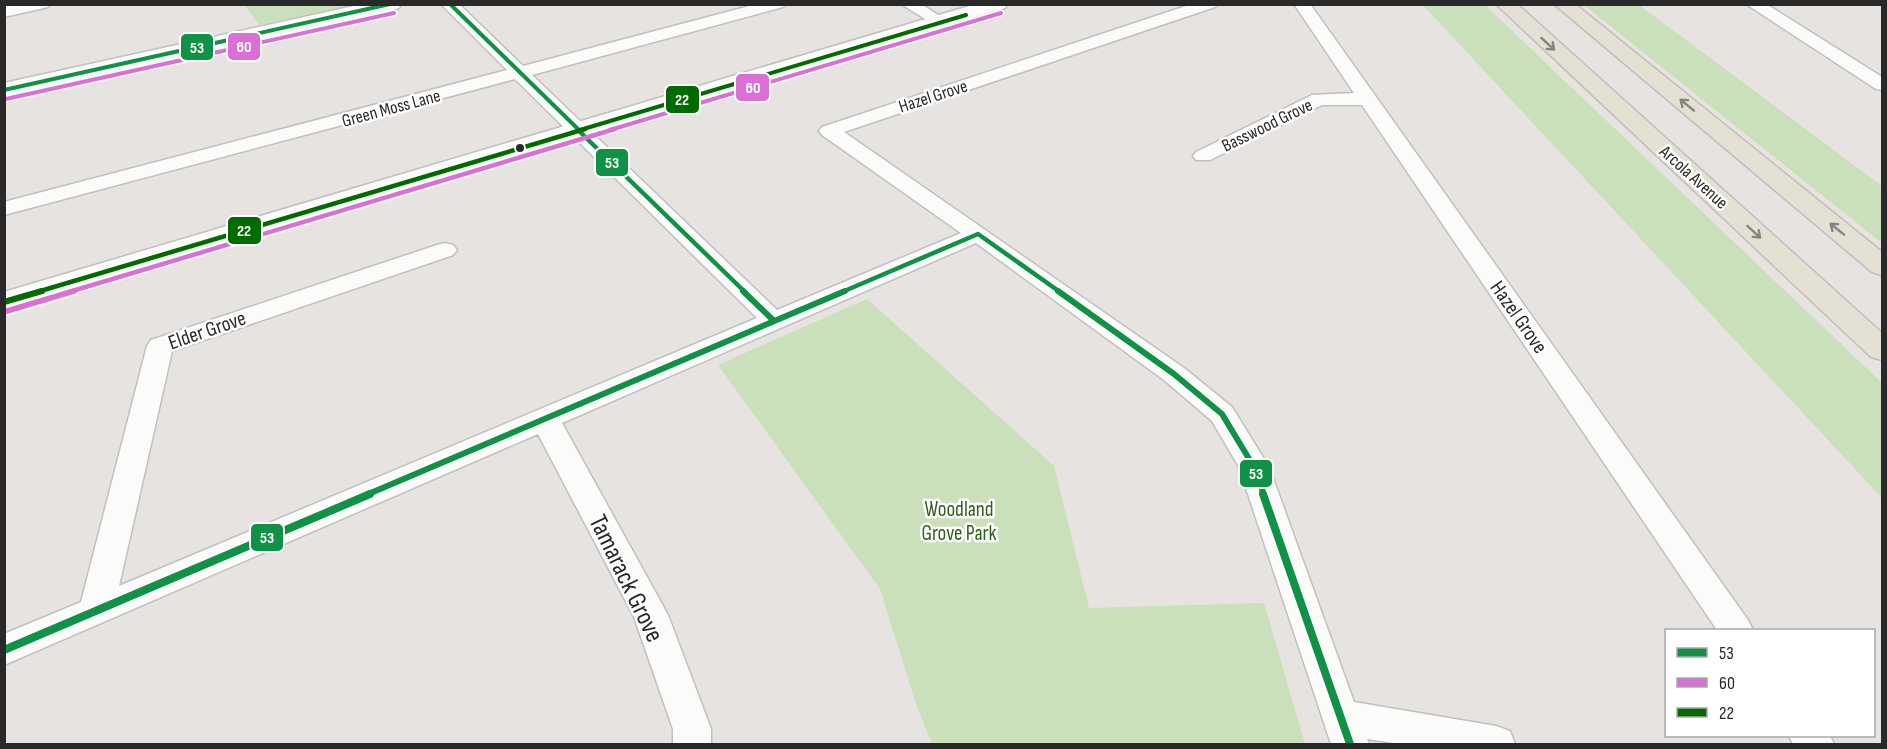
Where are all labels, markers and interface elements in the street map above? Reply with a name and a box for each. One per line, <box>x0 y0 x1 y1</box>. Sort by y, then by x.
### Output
line badge: 60 <box>227 32 261 61</box>
line badge: 53 <box>180 33 214 61</box>
one-way arrow <box>1540 37 1555 51</box>
text: 60 <box>236 38 252 57</box>
text: 53 <box>190 39 204 58</box>
line badge: 60 <box>735 73 770 102</box>
street label: Hazel Grove <box>896 76 970 117</box>
text: 60 <box>745 79 761 98</box>
street label: Green Moss Lane <box>340 85 443 132</box>
line badge: 22 <box>665 85 700 114</box>
text: 22 <box>675 91 689 110</box>
street label: Basswood Grove <box>1218 94 1316 156</box>
one-way arrow <box>1679 99 1695 112</box>
street label: Arcola Avenue <box>1654 141 1732 214</box>
unlabelled marker <box>514 142 526 154</box>
line badge: 53 <box>595 148 629 177</box>
text: 53 <box>605 154 619 173</box>
line badge: 22 <box>227 216 262 245</box>
text: 22 <box>237 222 251 241</box>
one-way arrow <box>1829 222 1845 235</box>
one-way arrow <box>1746 225 1761 239</box>
street label: Hazel Grove <box>1485 276 1553 358</box>
street label: Elder Grove <box>165 306 249 355</box>
line badge: 53 <box>1239 459 1273 488</box>
text: 53 <box>1249 465 1263 484</box>
park label: Woodland Grove Park <box>921 497 997 546</box>
street label: Tamarack Grove <box>581 510 670 647</box>
line badge: 53 <box>250 523 284 552</box>
text: 53 <box>260 529 274 548</box>
legend <box>1665 629 1875 737</box>
text: 53 <box>1719 643 1734 664</box>
text: 60 <box>1719 673 1735 694</box>
text: 22 <box>1719 703 1734 724</box>

